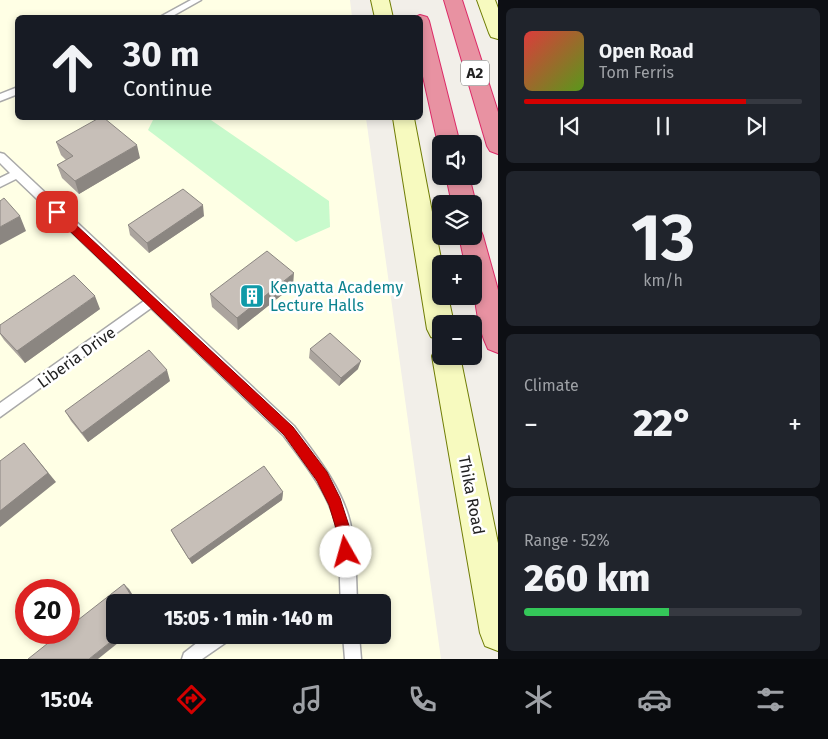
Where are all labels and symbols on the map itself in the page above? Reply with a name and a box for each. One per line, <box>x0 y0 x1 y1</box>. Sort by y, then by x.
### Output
road number: A2 <box>461 60 489 86</box>
pin <box>36 191 78 233</box>
place label: Kenyatta Academy Lecture Halls <box>270 278 403 315</box>
building icon: Kenyatta Academy Lecture Halls <box>239 283 265 309</box>
street label: Liberia Drive <box>34 323 119 392</box>
street label: Thika Road <box>455 454 488 536</box>
position arrow <box>319 525 371 577</box>
speed limit sign: 20 <box>15 579 80 644</box>

